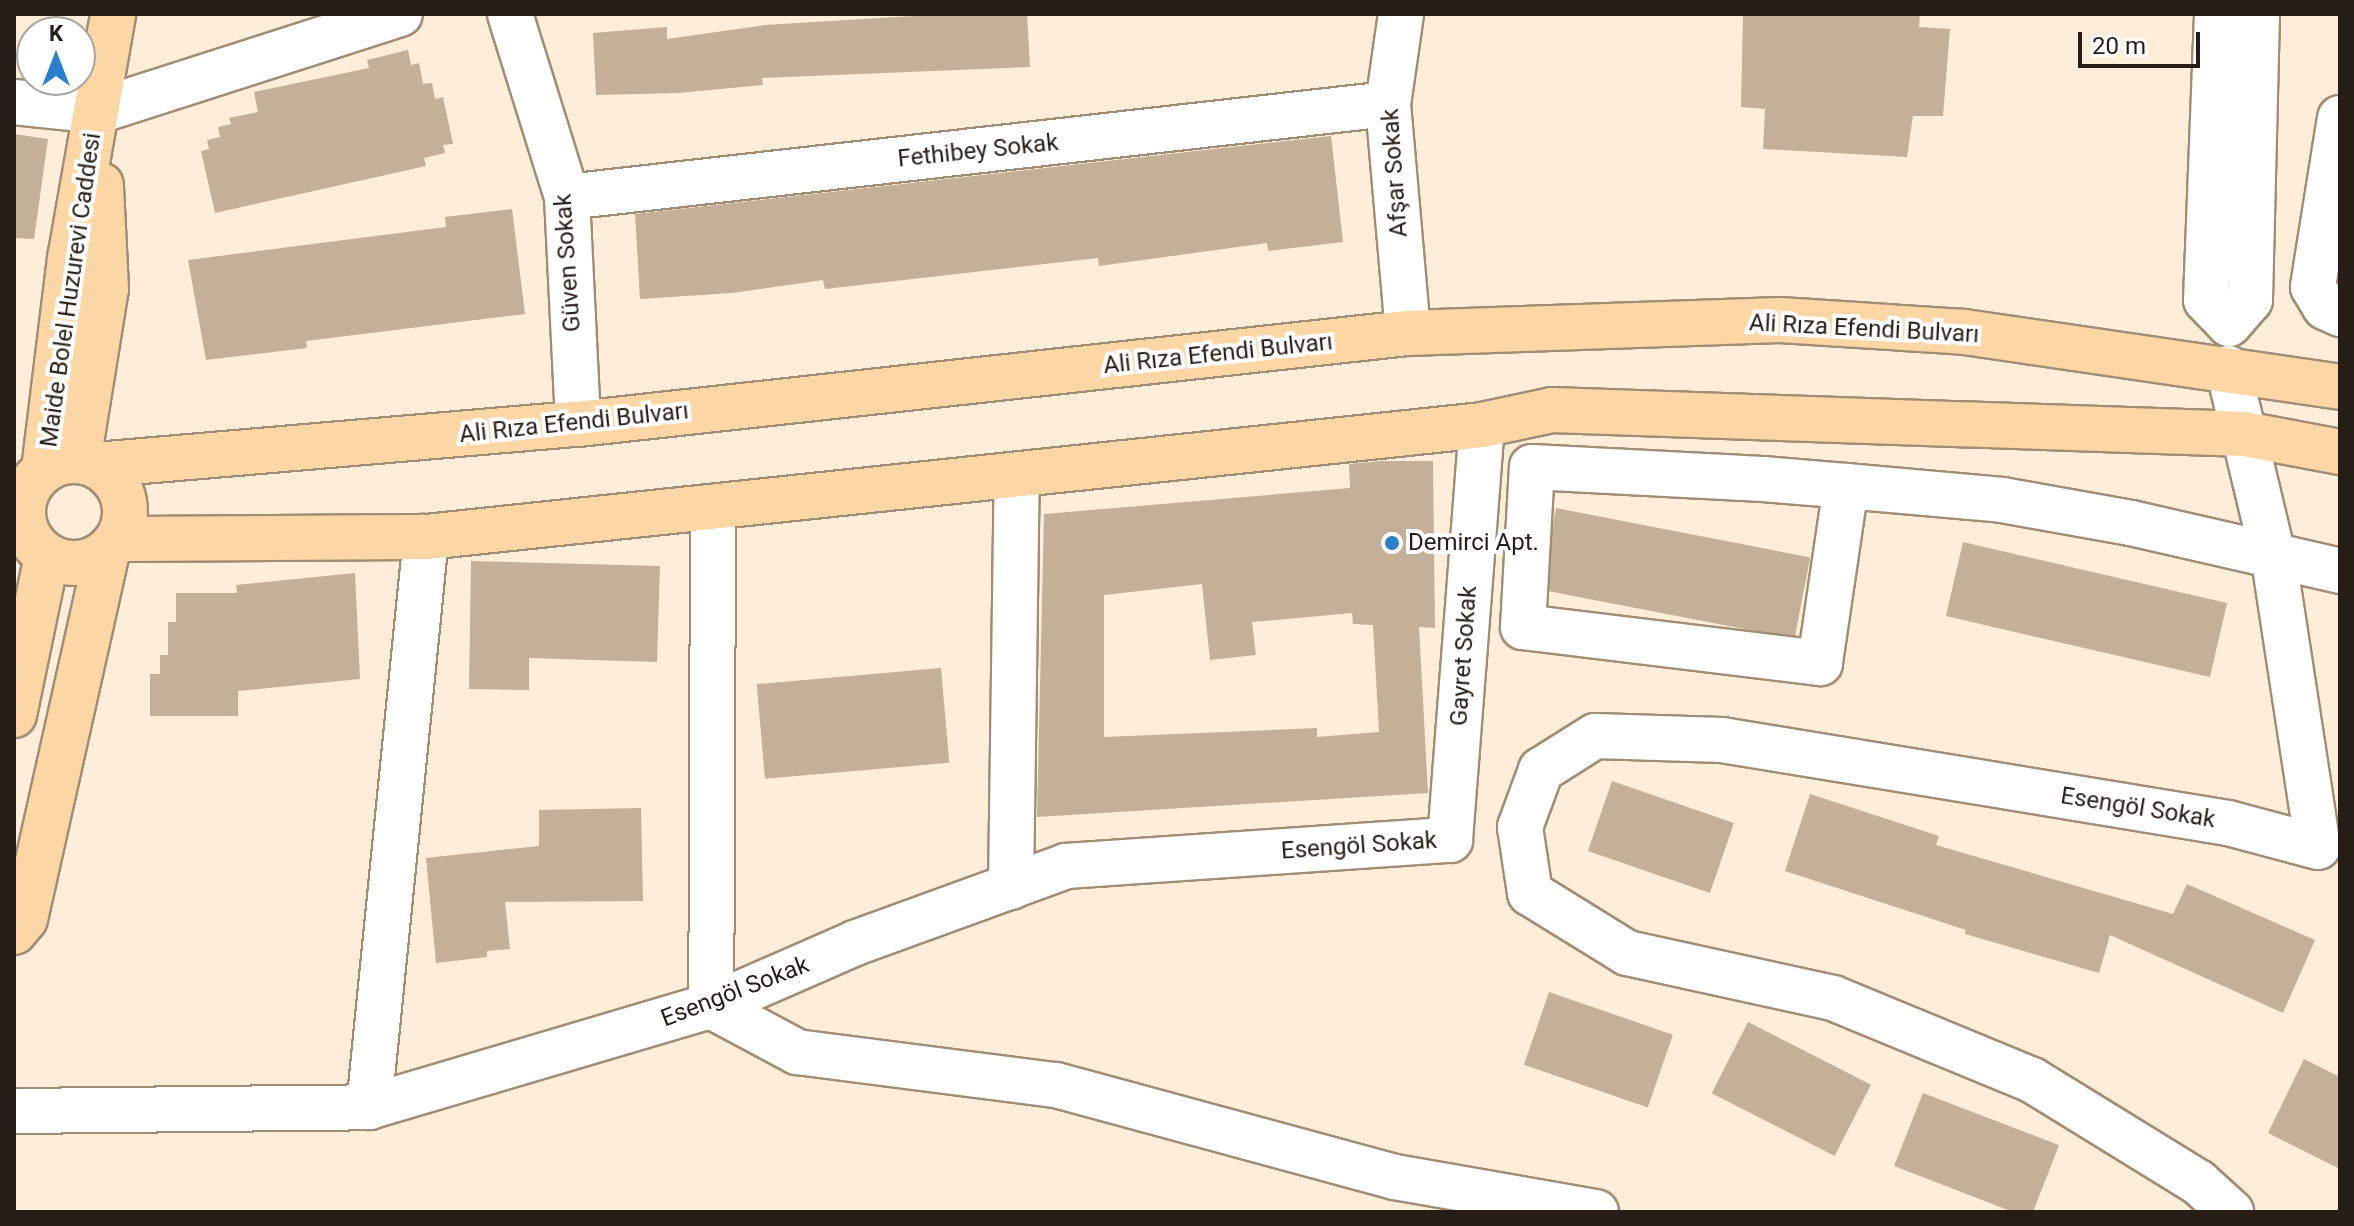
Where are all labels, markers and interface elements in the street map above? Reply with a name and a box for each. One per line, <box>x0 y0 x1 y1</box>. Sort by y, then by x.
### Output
north arrow <box>16 16 96 96</box>
scale bar <box>2082 16 2204 66</box>
text: K <box>49 21 63 46</box>
text: 20 m <box>2092 32 2146 60</box>
street label: Afşar Sokak <box>1376 108 1414 238</box>
street label: Fethibey Sokak <box>896 128 1060 174</box>
street label: Maide Bolel Huzurevi Caddesi <box>35 131 107 449</box>
street label: Güven Sokak <box>549 193 587 333</box>
street label: Ali Rıza Efendi Bulvarı <box>1748 309 1980 349</box>
street label: Ali Rıza Efendi Bulvarı <box>1102 328 1334 380</box>
street label: Ali Rıza Efendi Bulvarı <box>458 397 690 449</box>
place label: Demirci Apt. <box>1408 529 1539 557</box>
marker: Demirci Apt. <box>1383 534 1401 552</box>
street label: Gayret Sokak <box>1445 585 1483 727</box>
street label: Esengöl Sokak <box>2059 782 2217 834</box>
street label: Esengöl Sokak <box>1280 826 1438 866</box>
street label: Esengöl Sokak <box>657 951 813 1033</box>

